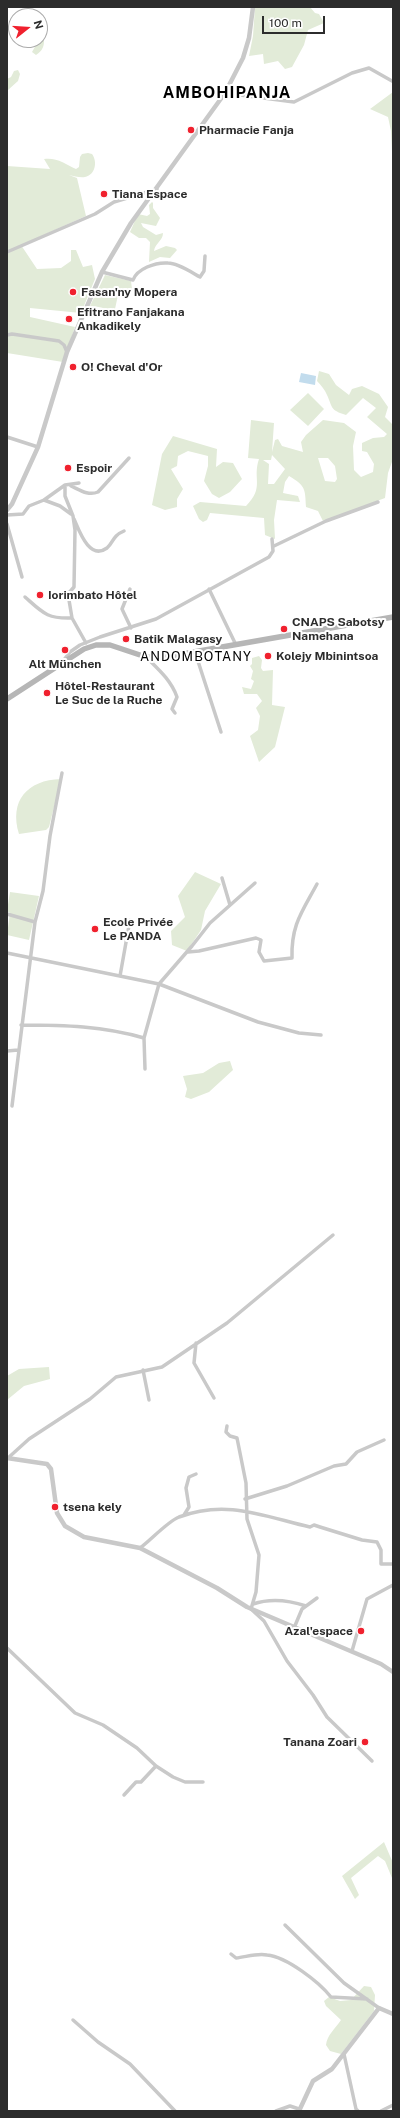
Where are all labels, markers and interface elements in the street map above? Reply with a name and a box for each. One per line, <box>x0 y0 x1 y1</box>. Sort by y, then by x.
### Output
north arrow <box>8 8 48 48</box>
scale bar <box>264 8 327 34</box>
text: 100 m <box>269 16 302 30</box>
text: N <box>32 19 46 31</box>
district label: AMBOHIPANJA <box>163 83 291 103</box>
place label: Pharmacie Fanja <box>199 123 294 137</box>
marker: Pharmacie Fanja <box>186 125 196 135</box>
place label: Tiana Espace <box>112 187 187 201</box>
marker: Tiana Espace <box>99 189 109 199</box>
place label: Fasan'ny Mopera <box>81 285 177 299</box>
marker: Fasan'ny Mopera <box>68 287 78 297</box>
place label: Efitrano Fanjakana Ankadikely <box>77 305 184 333</box>
marker: Efitrano Fanjakana Ankadikely <box>64 314 74 324</box>
place label: O! Cheval d'Or <box>81 360 162 374</box>
marker: O! Cheval d'Or <box>68 362 78 372</box>
place label: Espoir <box>76 461 112 475</box>
marker: Espoir <box>63 463 73 473</box>
place label: Iorimbato Hôtel <box>48 588 137 602</box>
marker: Iorimbato Hôtel <box>35 590 45 600</box>
place label: CNAPS Sabotsy Namehana <box>292 615 385 643</box>
marker: CNAPS Sabotsy Namehana <box>279 624 289 634</box>
place label: Batik Malagasy <box>134 632 222 646</box>
marker: Batik Malagasy <box>121 634 131 644</box>
marker: Alt München <box>60 645 70 655</box>
district label: ANDOMBOTANY <box>140 649 252 665</box>
place label: Kolejy Mbinintsoa <box>276 649 378 663</box>
marker: Kolejy Mbinintsoa <box>263 651 273 661</box>
place label: Alt München <box>29 657 101 671</box>
place label: Hôtel-Restaurant Le Suc de la Ruche <box>55 679 162 707</box>
marker: Hôtel-Restaurant Le Suc de la Ruche <box>42 688 52 698</box>
place label: Ecole Privée Le PANDA <box>103 915 173 943</box>
marker: Ecole Privée Le PANDA <box>90 924 100 934</box>
place label: tsena kely <box>63 1500 122 1514</box>
marker: tsena kely <box>50 1502 60 1512</box>
place label: Azal'espace <box>285 1624 353 1638</box>
marker: Azal'espace <box>356 1626 366 1636</box>
place label: Tanana Zoari <box>283 1735 357 1749</box>
marker: Tanana Zoari <box>360 1737 370 1747</box>

